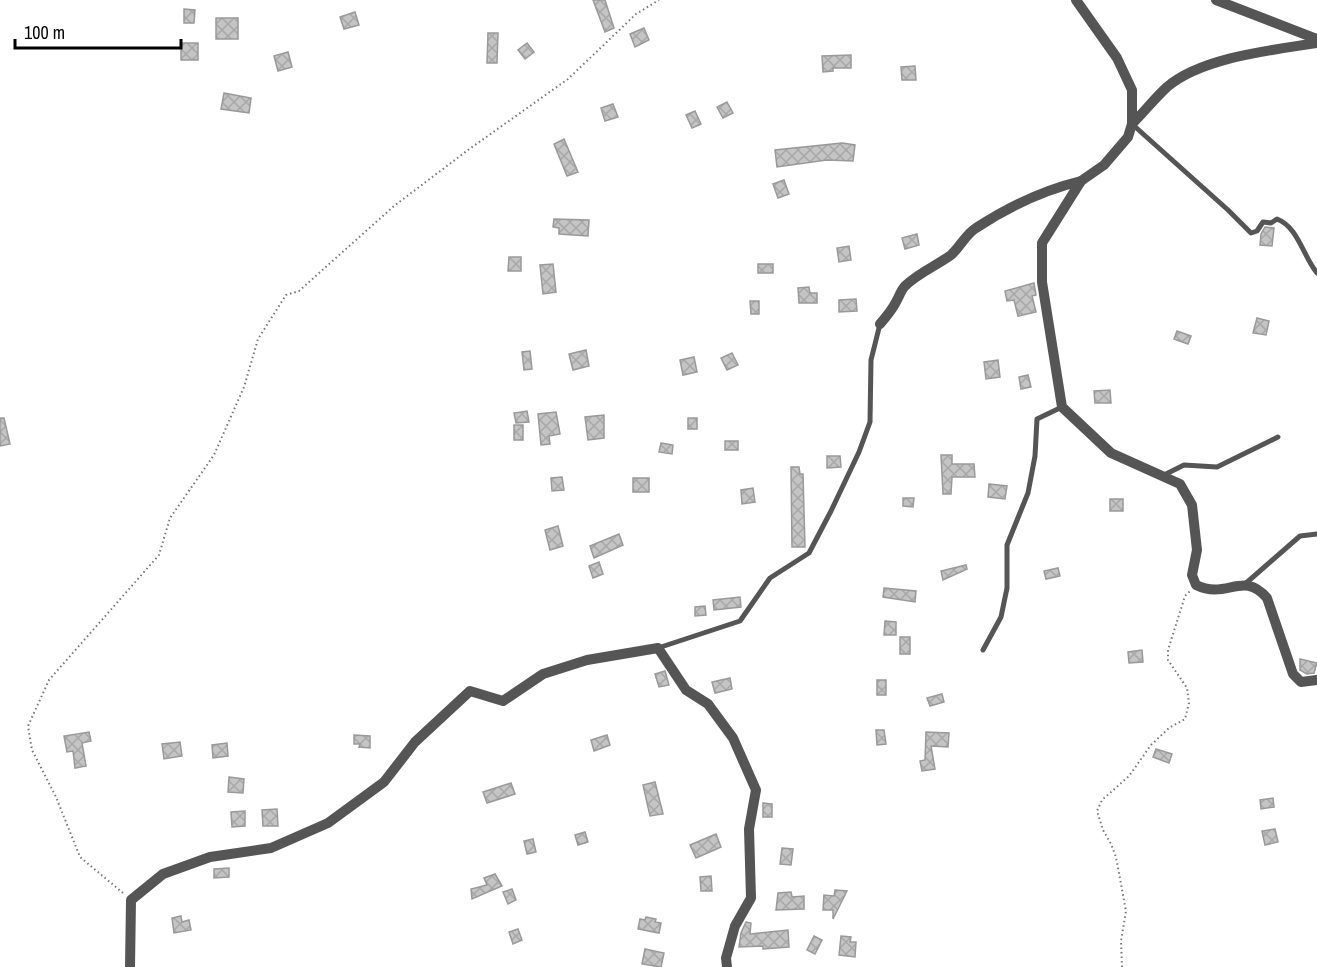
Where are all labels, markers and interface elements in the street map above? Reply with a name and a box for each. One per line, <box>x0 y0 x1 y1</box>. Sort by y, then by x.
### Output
scale bar <box>15 12 182 50</box>
text: 100 m <box>24 20 65 45</box>

